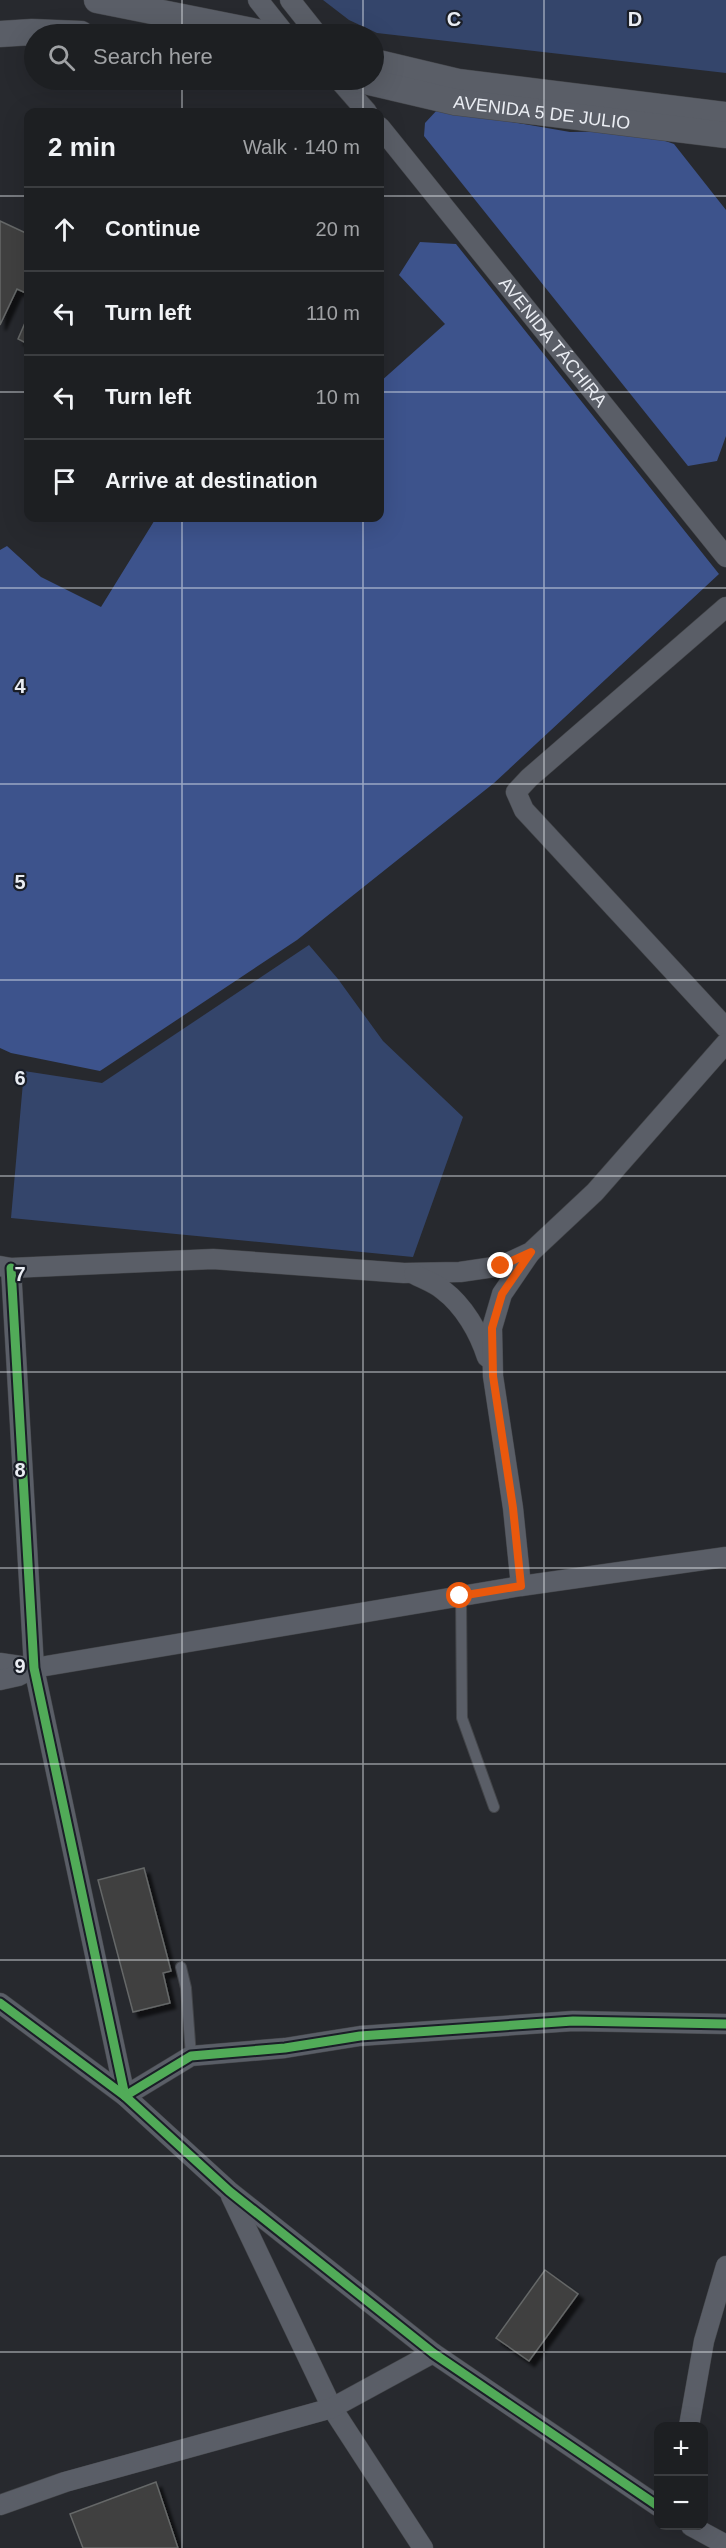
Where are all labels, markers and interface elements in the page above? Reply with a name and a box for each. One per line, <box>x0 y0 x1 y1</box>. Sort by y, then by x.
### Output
text: C <box>447 8 461 30</box>
text: D <box>628 8 642 30</box>
search box <box>24 24 384 90</box>
icon: search <box>45 41 78 74</box>
text: Search here <box>93 44 213 69</box>
street label: AVENIDA 5 DE JULIO <box>452 92 631 133</box>
text: 2 min <box>48 132 116 162</box>
text: Walk · 140 m <box>243 136 360 158</box>
icon: ahead <box>48 213 81 246</box>
text: Continue <box>105 216 200 241</box>
text: 20 m <box>316 218 360 240</box>
street label: AVENIDA TÁCHIRA <box>495 273 611 411</box>
icon: left <box>48 297 81 330</box>
text: Turn left <box>105 300 191 325</box>
text: 110 m <box>306 302 360 324</box>
icon: left <box>48 381 81 414</box>
text: Turn left <box>105 384 191 409</box>
text: 10 m <box>316 386 360 408</box>
icon: arrive <box>48 465 81 498</box>
text: Arrive at destination <box>105 468 318 493</box>
text: 4 <box>14 675 26 697</box>
text: 5 <box>14 871 26 893</box>
text: 6 <box>14 1067 26 1089</box>
route end <box>487 1252 513 1278</box>
text: 7 <box>14 1263 26 1285</box>
text: 8 <box>14 1459 26 1481</box>
route start <box>446 1582 472 1608</box>
text: 9 <box>14 1655 26 1677</box>
map controls <box>654 2422 708 2530</box>
button: + <box>654 2422 708 2476</box>
button: − <box>654 2476 708 2530</box>

